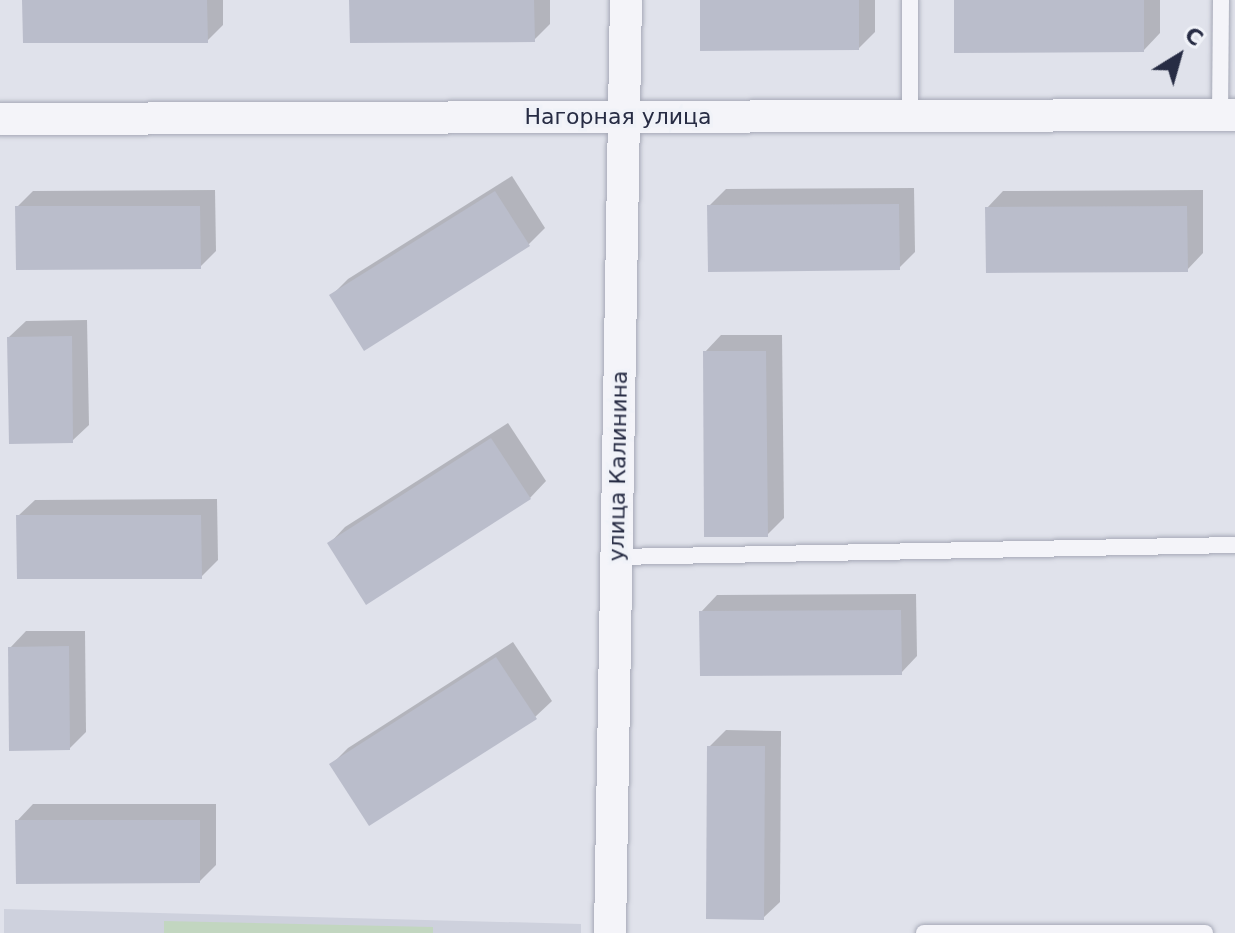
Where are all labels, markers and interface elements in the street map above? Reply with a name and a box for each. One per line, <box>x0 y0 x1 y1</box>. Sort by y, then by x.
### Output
north arrow <box>1139 16 1219 96</box>
text: С <box>1180 22 1208 51</box>
street label: Нагорная улица <box>525 104 711 130</box>
street label: улица Калинина <box>603 370 633 562</box>

